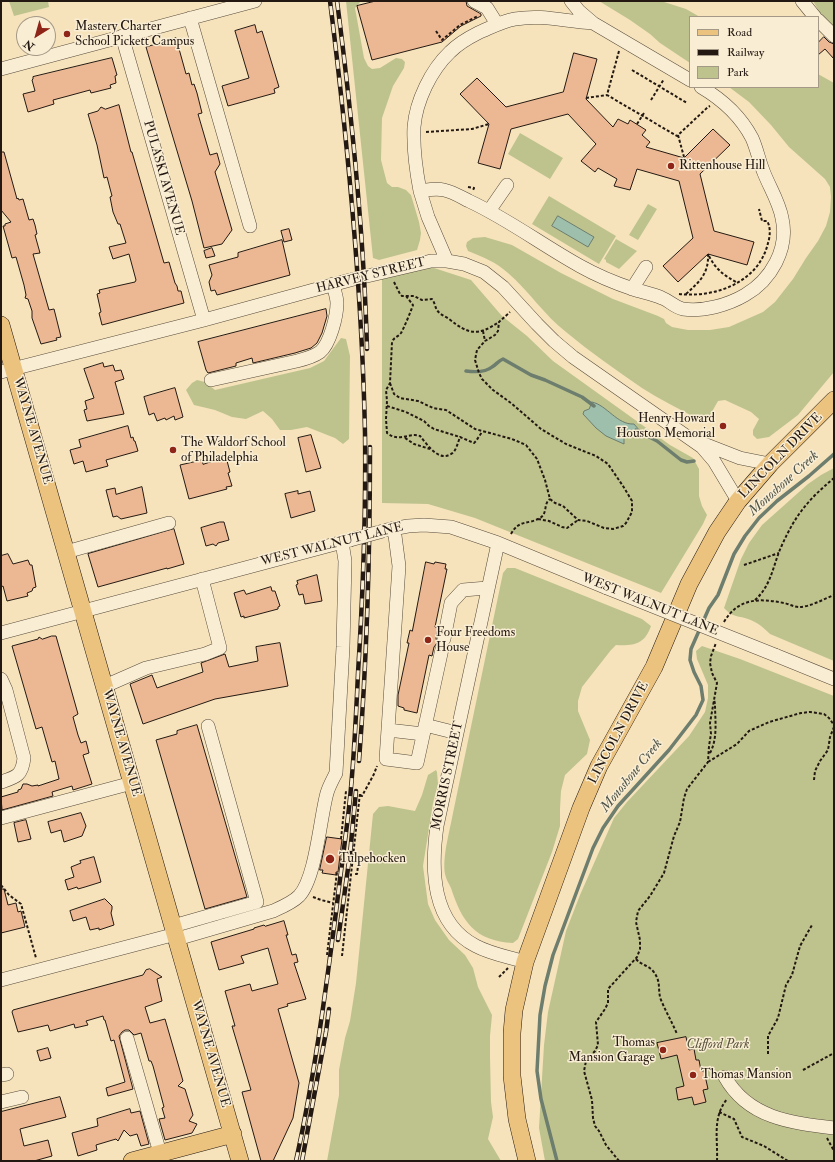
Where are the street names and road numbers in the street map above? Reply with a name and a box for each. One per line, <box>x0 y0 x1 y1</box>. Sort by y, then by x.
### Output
street label: PULASKI AVENUE <box>139 119 187 237</box>
street label: HARVEY STREET <box>315 255 427 297</box>
street label: WAYNE AVENUE <box>9 376 55 486</box>
street label: LINCOLN DRIVE <box>736 410 826 502</box>
street label: WEST WALNUT LANE <box>259 520 405 570</box>
street label: WEST WALNUT LANE <box>579 570 721 640</box>
street label: LINCOLN DRIVE <box>585 679 653 787</box>
street label: WAYNE AVENUE <box>98 688 144 798</box>
street label: MORRIS STREET <box>429 720 467 832</box>
street label: WAYNE AVENUE <box>187 999 233 1109</box>

